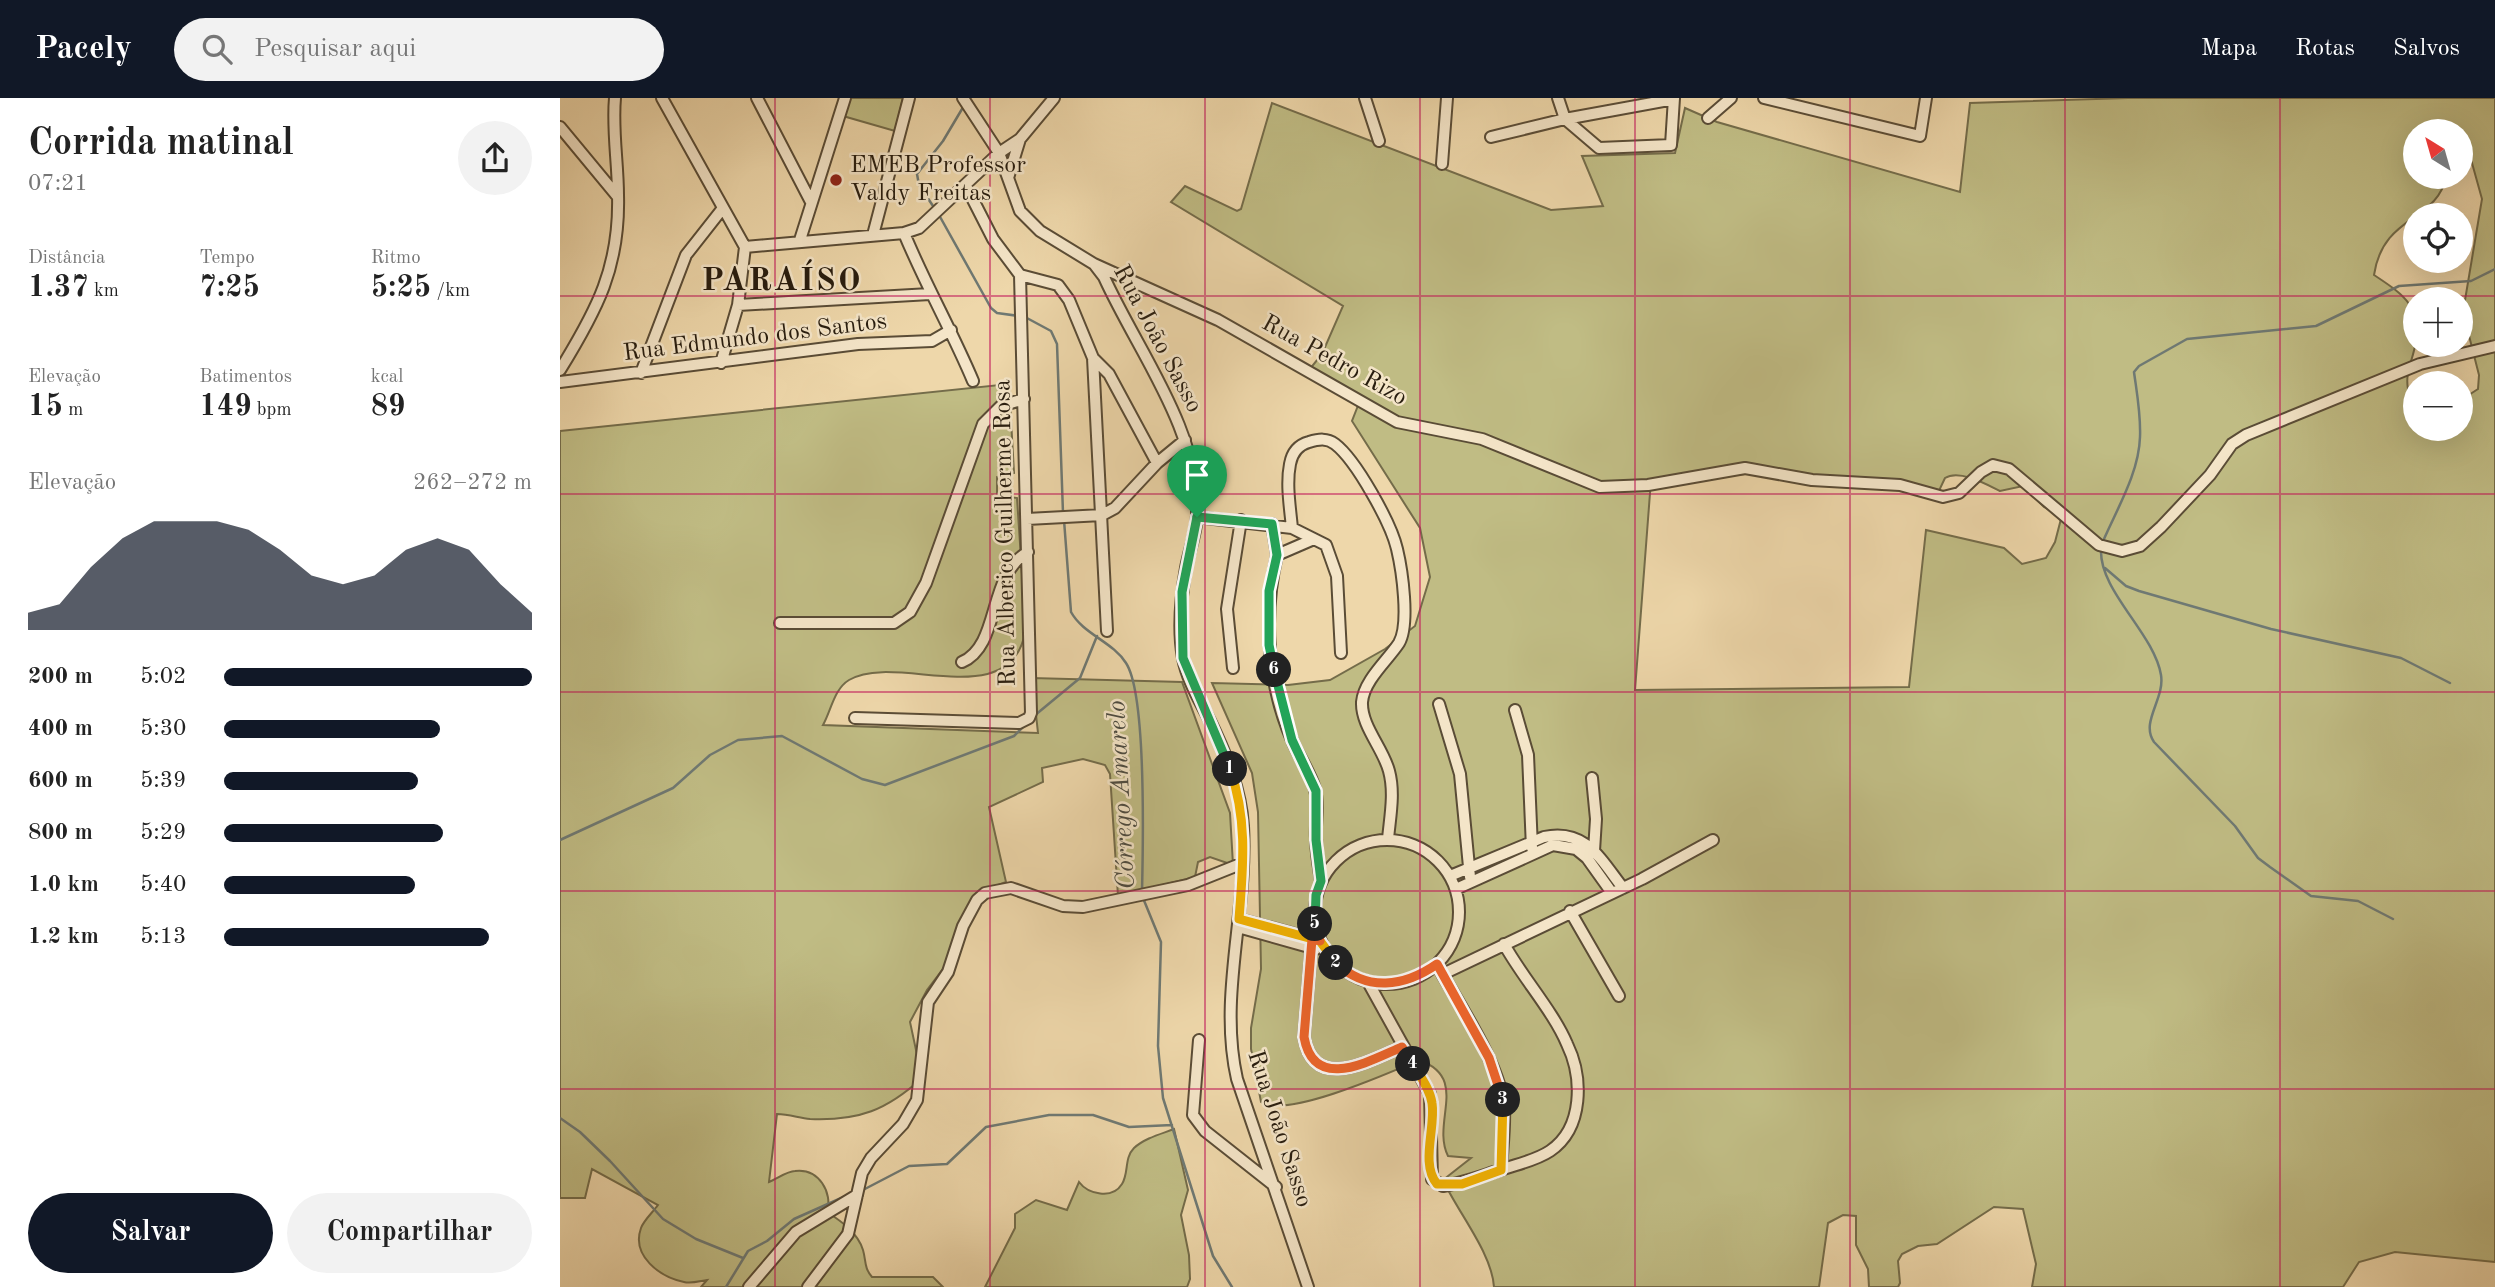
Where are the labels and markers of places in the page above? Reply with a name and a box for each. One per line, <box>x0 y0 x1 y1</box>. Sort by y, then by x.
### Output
place label: EMEB Professor Valdy Freitas <box>850 154 1026 206</box>
marker: EMEB Professor Valdy Freitas <box>828 172 844 188</box>
pin <box>1167 445 1227 517</box>
pin: 6 <box>1256 652 1292 688</box>
pin: 1 <box>1212 752 1248 786</box>
pin: 5 <box>1298 906 1332 942</box>
pin: 2 <box>1318 946 1354 980</box>
pin: 4 <box>1396 1046 1430 1082</box>
pin: 3 <box>1486 1082 1520 1118</box>

